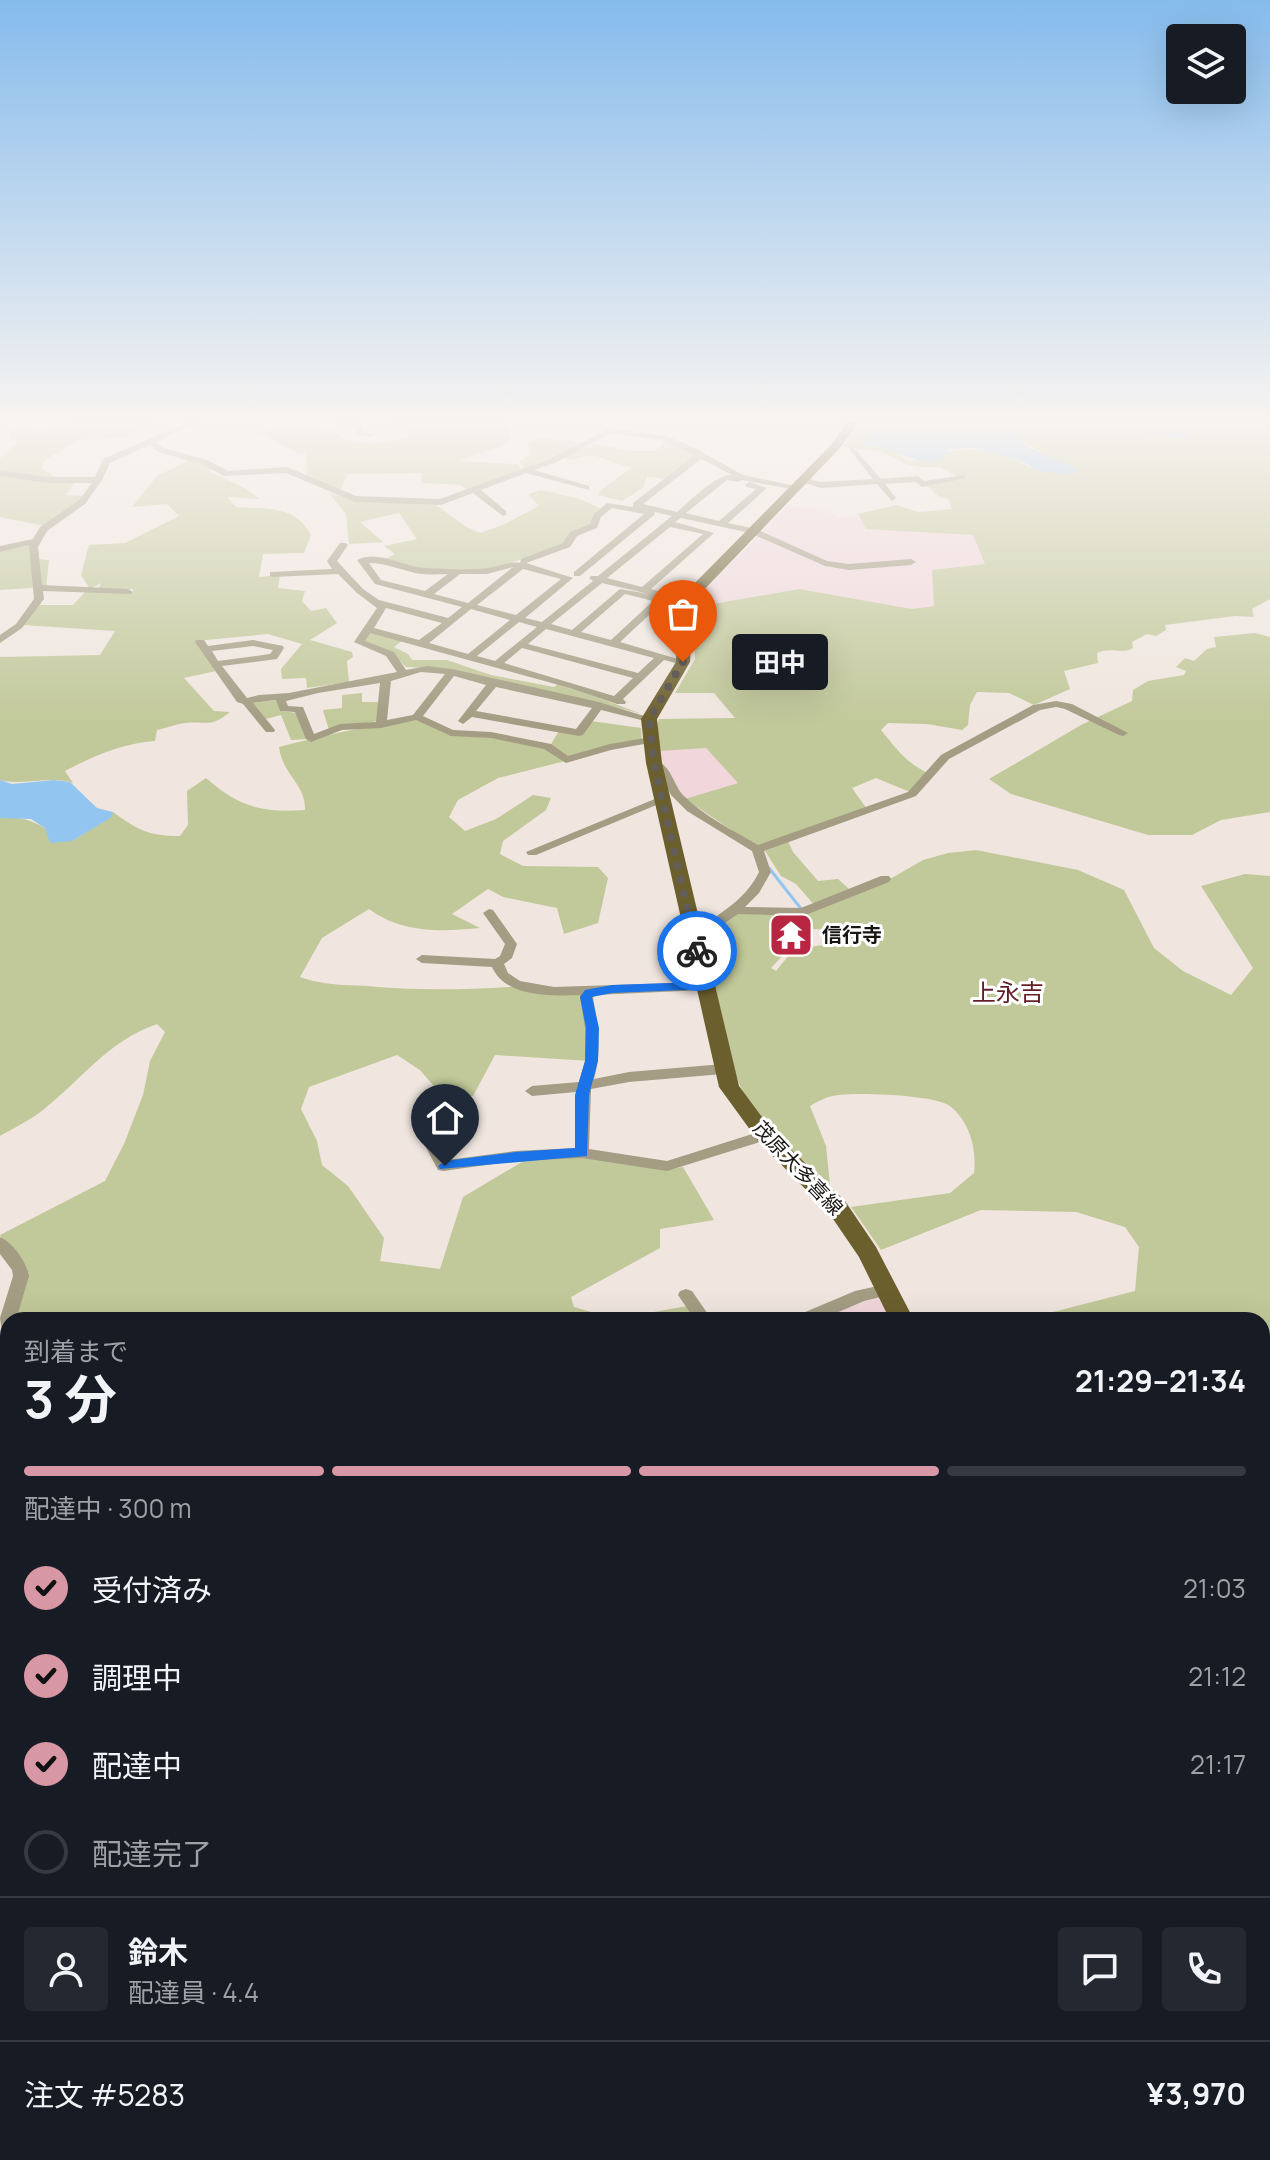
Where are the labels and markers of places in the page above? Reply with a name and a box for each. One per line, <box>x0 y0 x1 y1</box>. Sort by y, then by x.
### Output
pin <box>649 580 717 662</box>
callout: 田中 <box>731 634 827 690</box>
temple icon: 信行寺 <box>767 911 815 959</box>
place label: 信行寺 <box>822 921 882 948</box>
pin <box>411 1084 479 1166</box>

